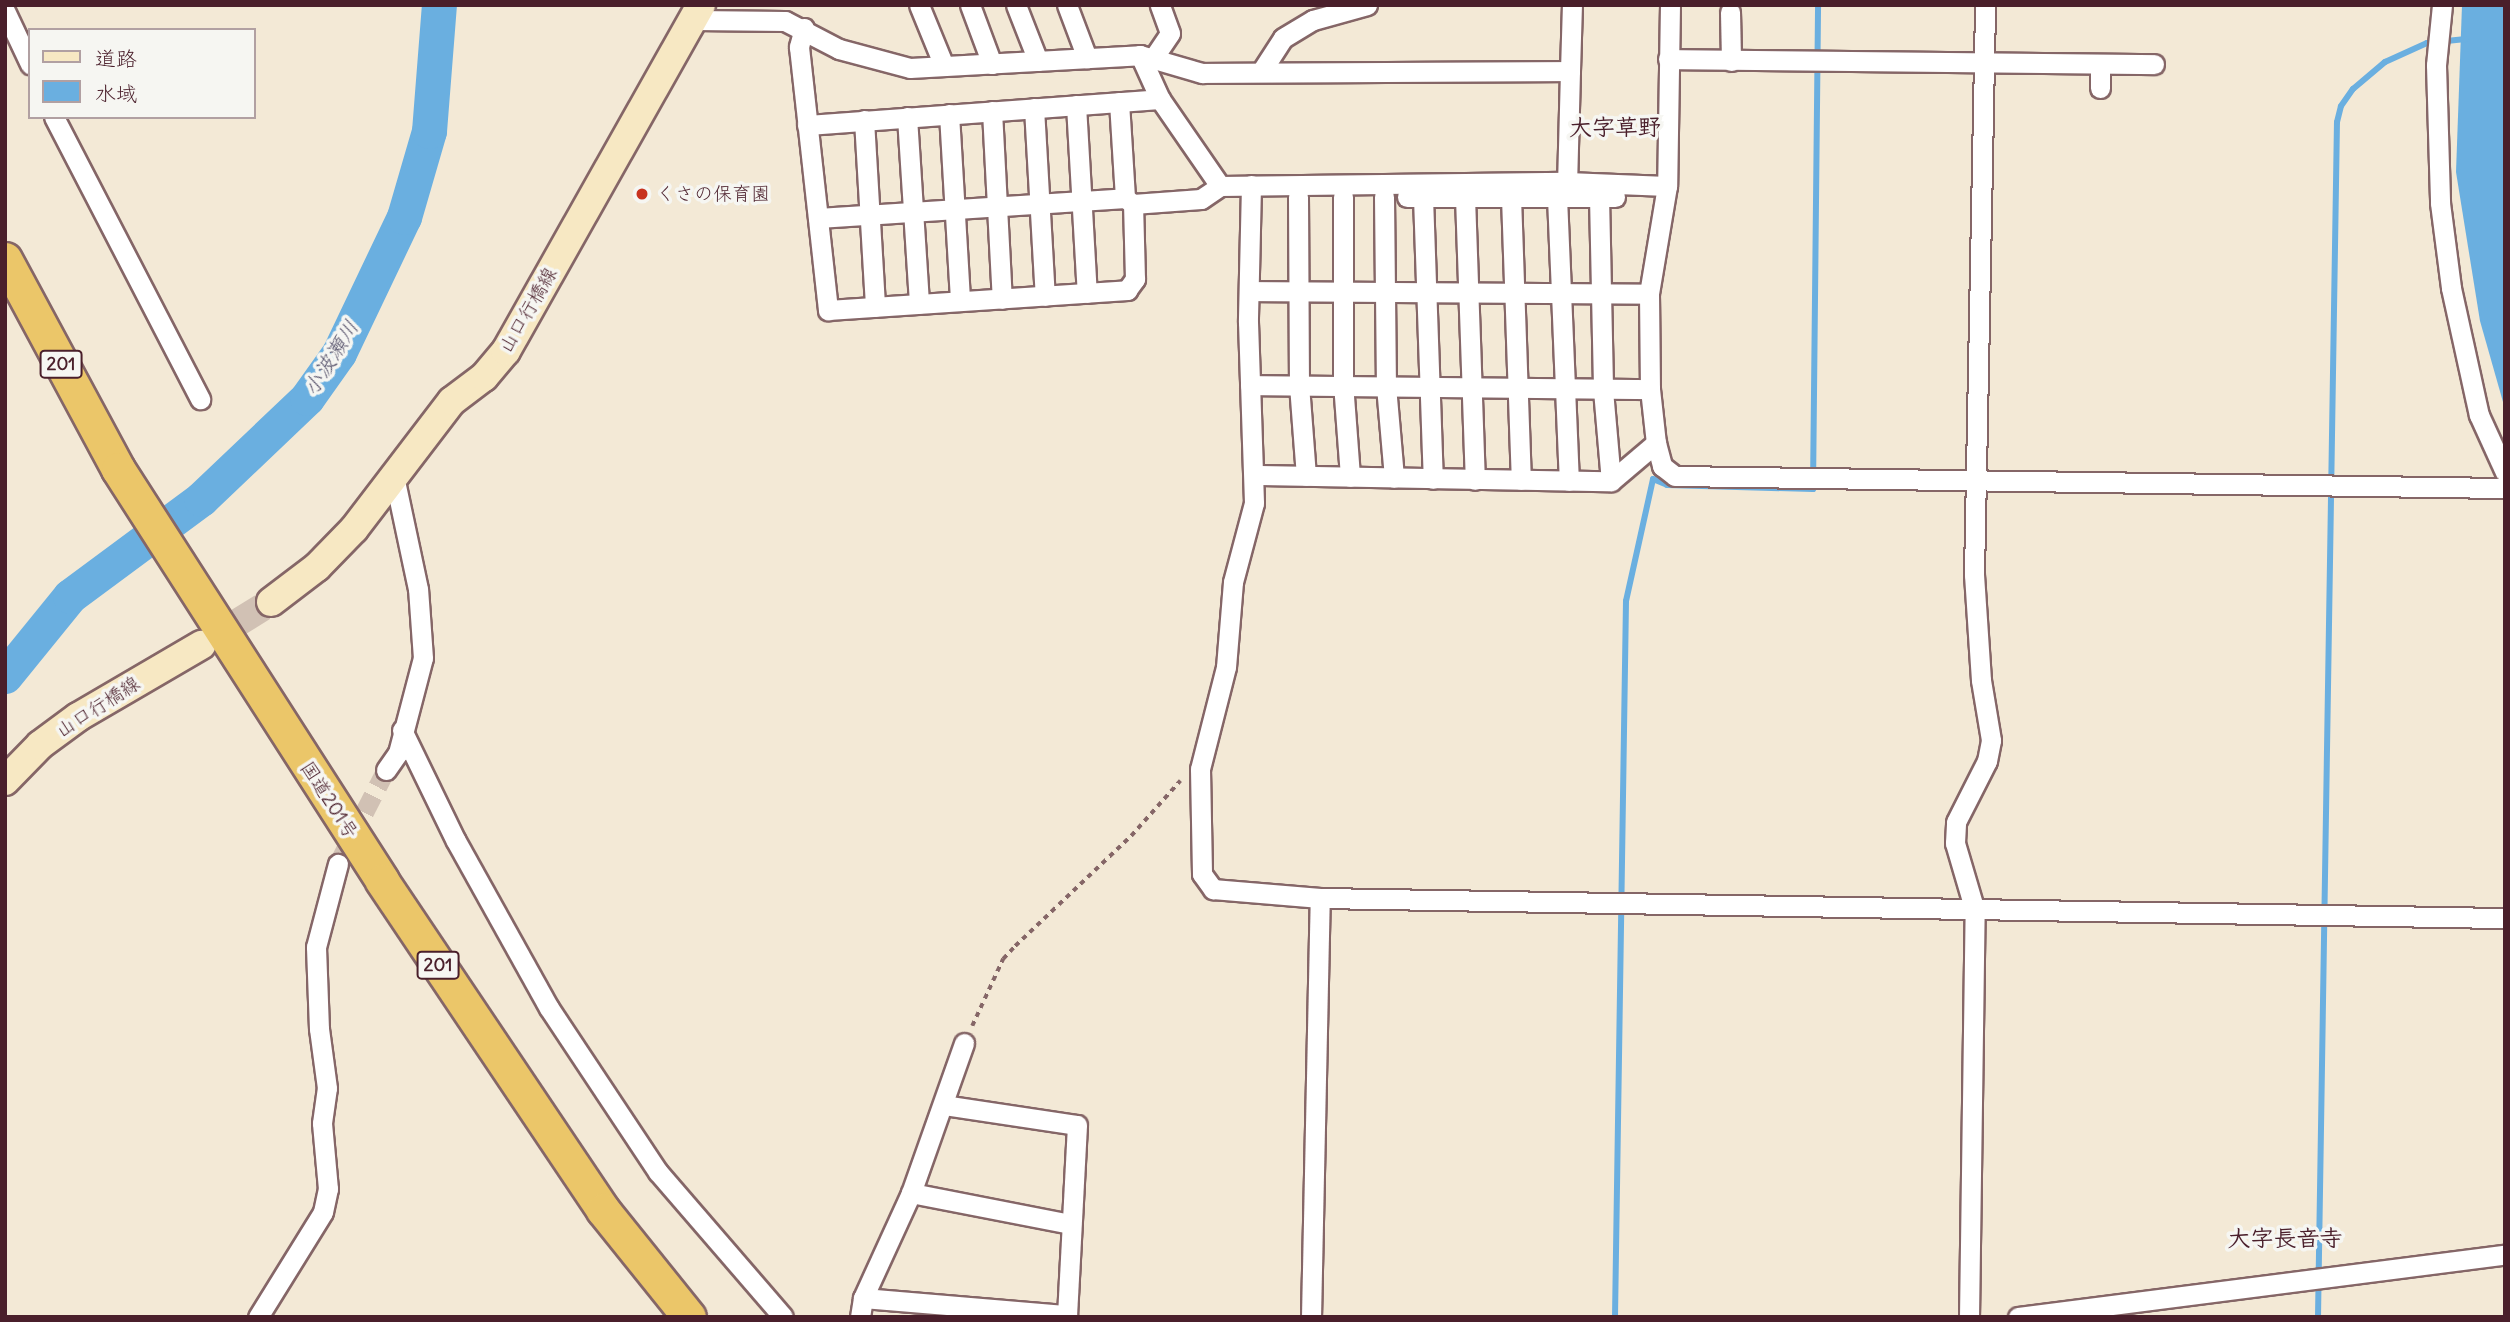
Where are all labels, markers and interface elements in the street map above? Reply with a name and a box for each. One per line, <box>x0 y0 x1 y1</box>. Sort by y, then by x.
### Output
legend <box>28 28 256 119</box>
text: 道路 <box>95 45 137 72</box>
text: 水域 <box>95 80 137 107</box>
district label: 大字草野 <box>1569 113 1661 141</box>
place label: くさの保育園 <box>656 183 770 205</box>
marker: くさの保育園 <box>634 186 650 202</box>
street label: 山口行橋線 <box>494 263 562 357</box>
water label: 小波瀬川 <box>298 316 364 400</box>
road number: 201 <box>38 350 84 378</box>
street label: 山口行橋線 <box>52 672 144 742</box>
street label: 国道201号 <box>296 757 362 843</box>
road number: 201 <box>415 950 461 980</box>
district label: 大字長音寺 <box>2228 1224 2342 1252</box>

